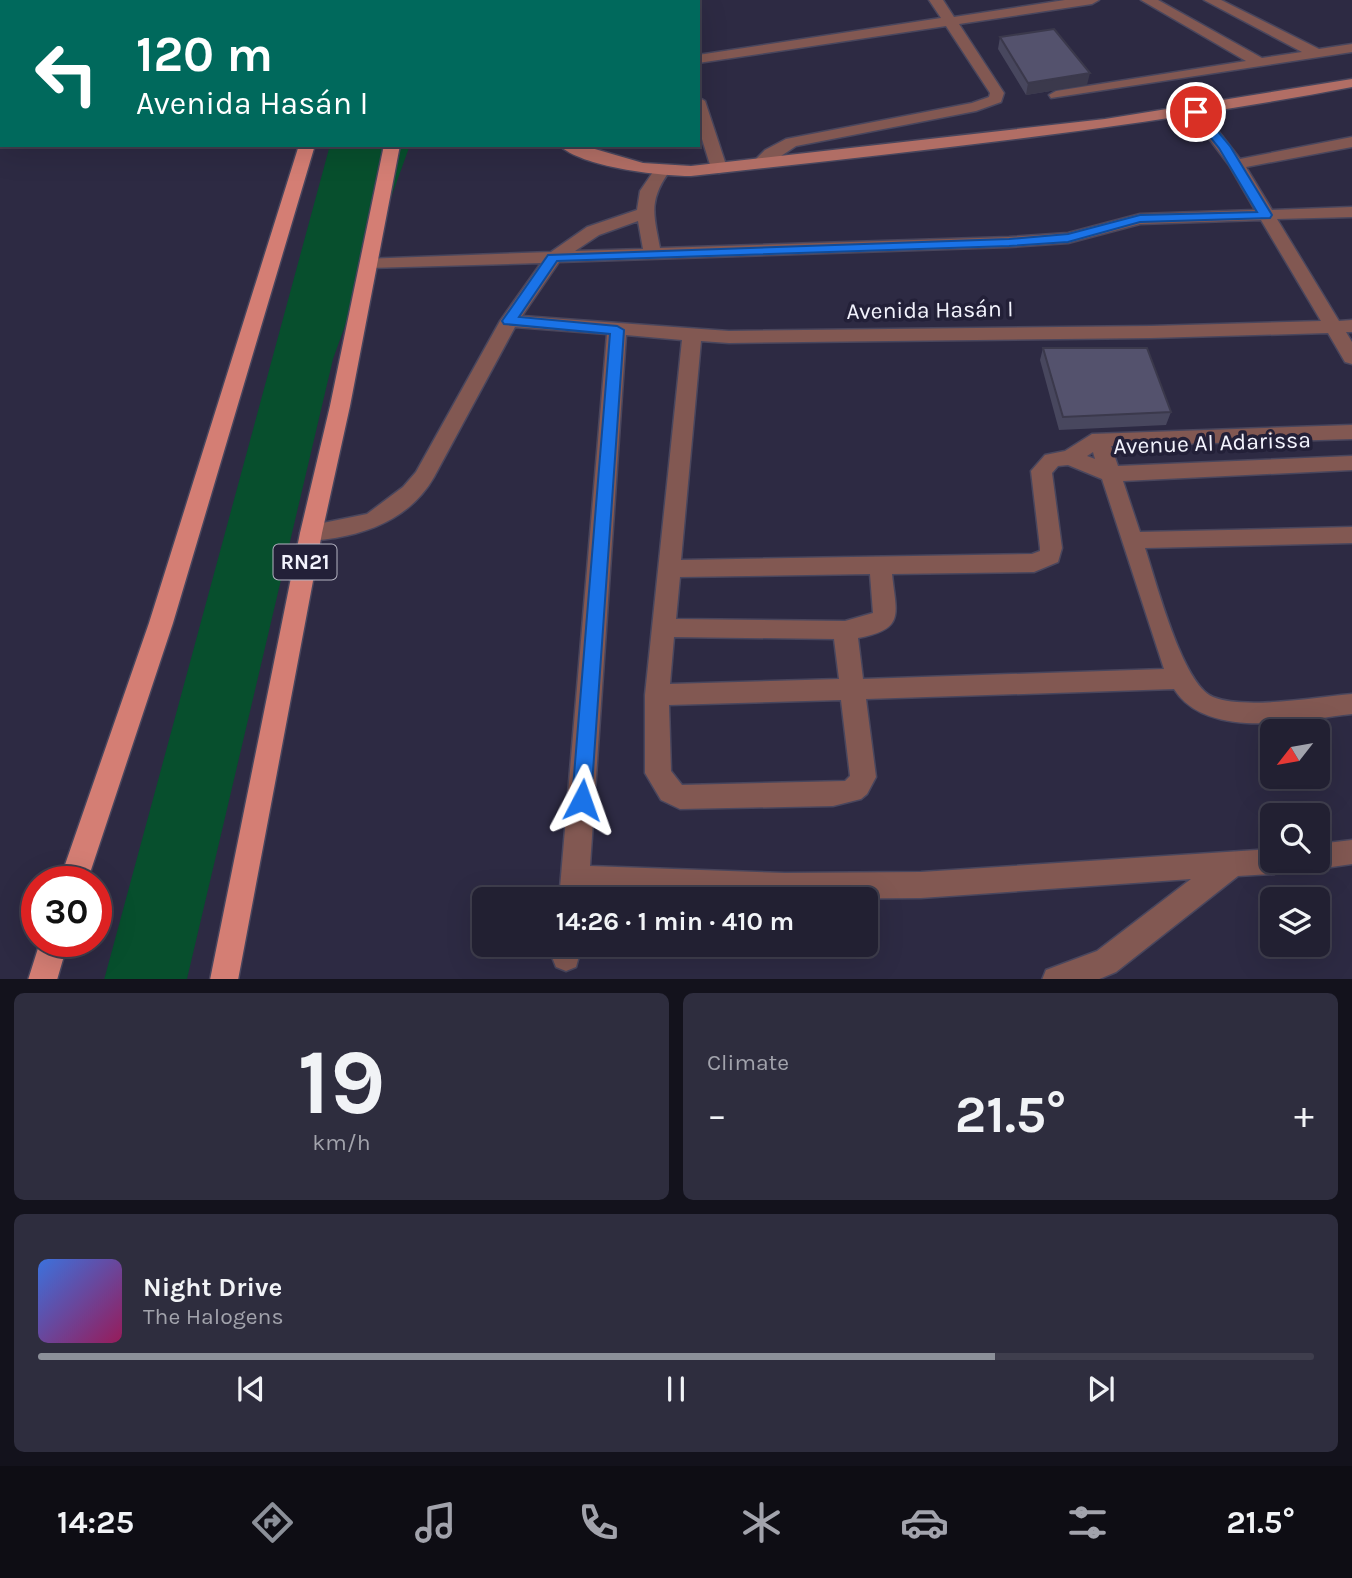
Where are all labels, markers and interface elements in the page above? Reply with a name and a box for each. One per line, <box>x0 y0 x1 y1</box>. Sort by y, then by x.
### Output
text: 120 m <box>136 26 273 83</box>
icon: left <box>21 28 112 119</box>
pin <box>1166 82 1226 142</box>
text: Avenida Hasán I <box>136 85 369 122</box>
icon: arrive <box>1177 93 1215 131</box>
street label: Avenida Hasán I <box>846 295 1014 325</box>
street label: Avenue Al Adarissa <box>1113 426 1311 460</box>
road number: RN21 <box>274 544 336 580</box>
north arrow <box>1260 719 1330 789</box>
map controls <box>1260 719 1330 957</box>
position arrow <box>545 763 619 837</box>
button: search <box>1260 803 1330 873</box>
speed limit sign: 30 <box>21 866 112 957</box>
button: layers <box>1260 887 1330 957</box>
text: 14:26 · 1 min · 410 m <box>556 906 794 937</box>
text: 19 <box>298 1030 385 1136</box>
text: Climate <box>707 1049 789 1076</box>
text: 21.5° <box>955 1084 1066 1145</box>
text: − <box>707 1093 727 1138</box>
text: + <box>1294 1093 1314 1138</box>
text: km/h <box>312 1129 371 1156</box>
text: Night Drive <box>143 1272 282 1303</box>
text: The Halogens <box>143 1303 283 1330</box>
icon: previous <box>232 1370 270 1408</box>
icon: pause <box>657 1370 695 1408</box>
icon: next <box>1082 1370 1120 1408</box>
icon: directions <box>248 1498 297 1547</box>
icon: music <box>411 1498 460 1547</box>
icon: phone <box>574 1498 623 1547</box>
icon: climate <box>737 1498 786 1547</box>
icon: car <box>900 1498 949 1547</box>
icon: filters <box>1063 1498 1112 1547</box>
text: 14:25 <box>57 1504 134 1541</box>
text: 21.5° <box>1226 1504 1295 1541</box>

